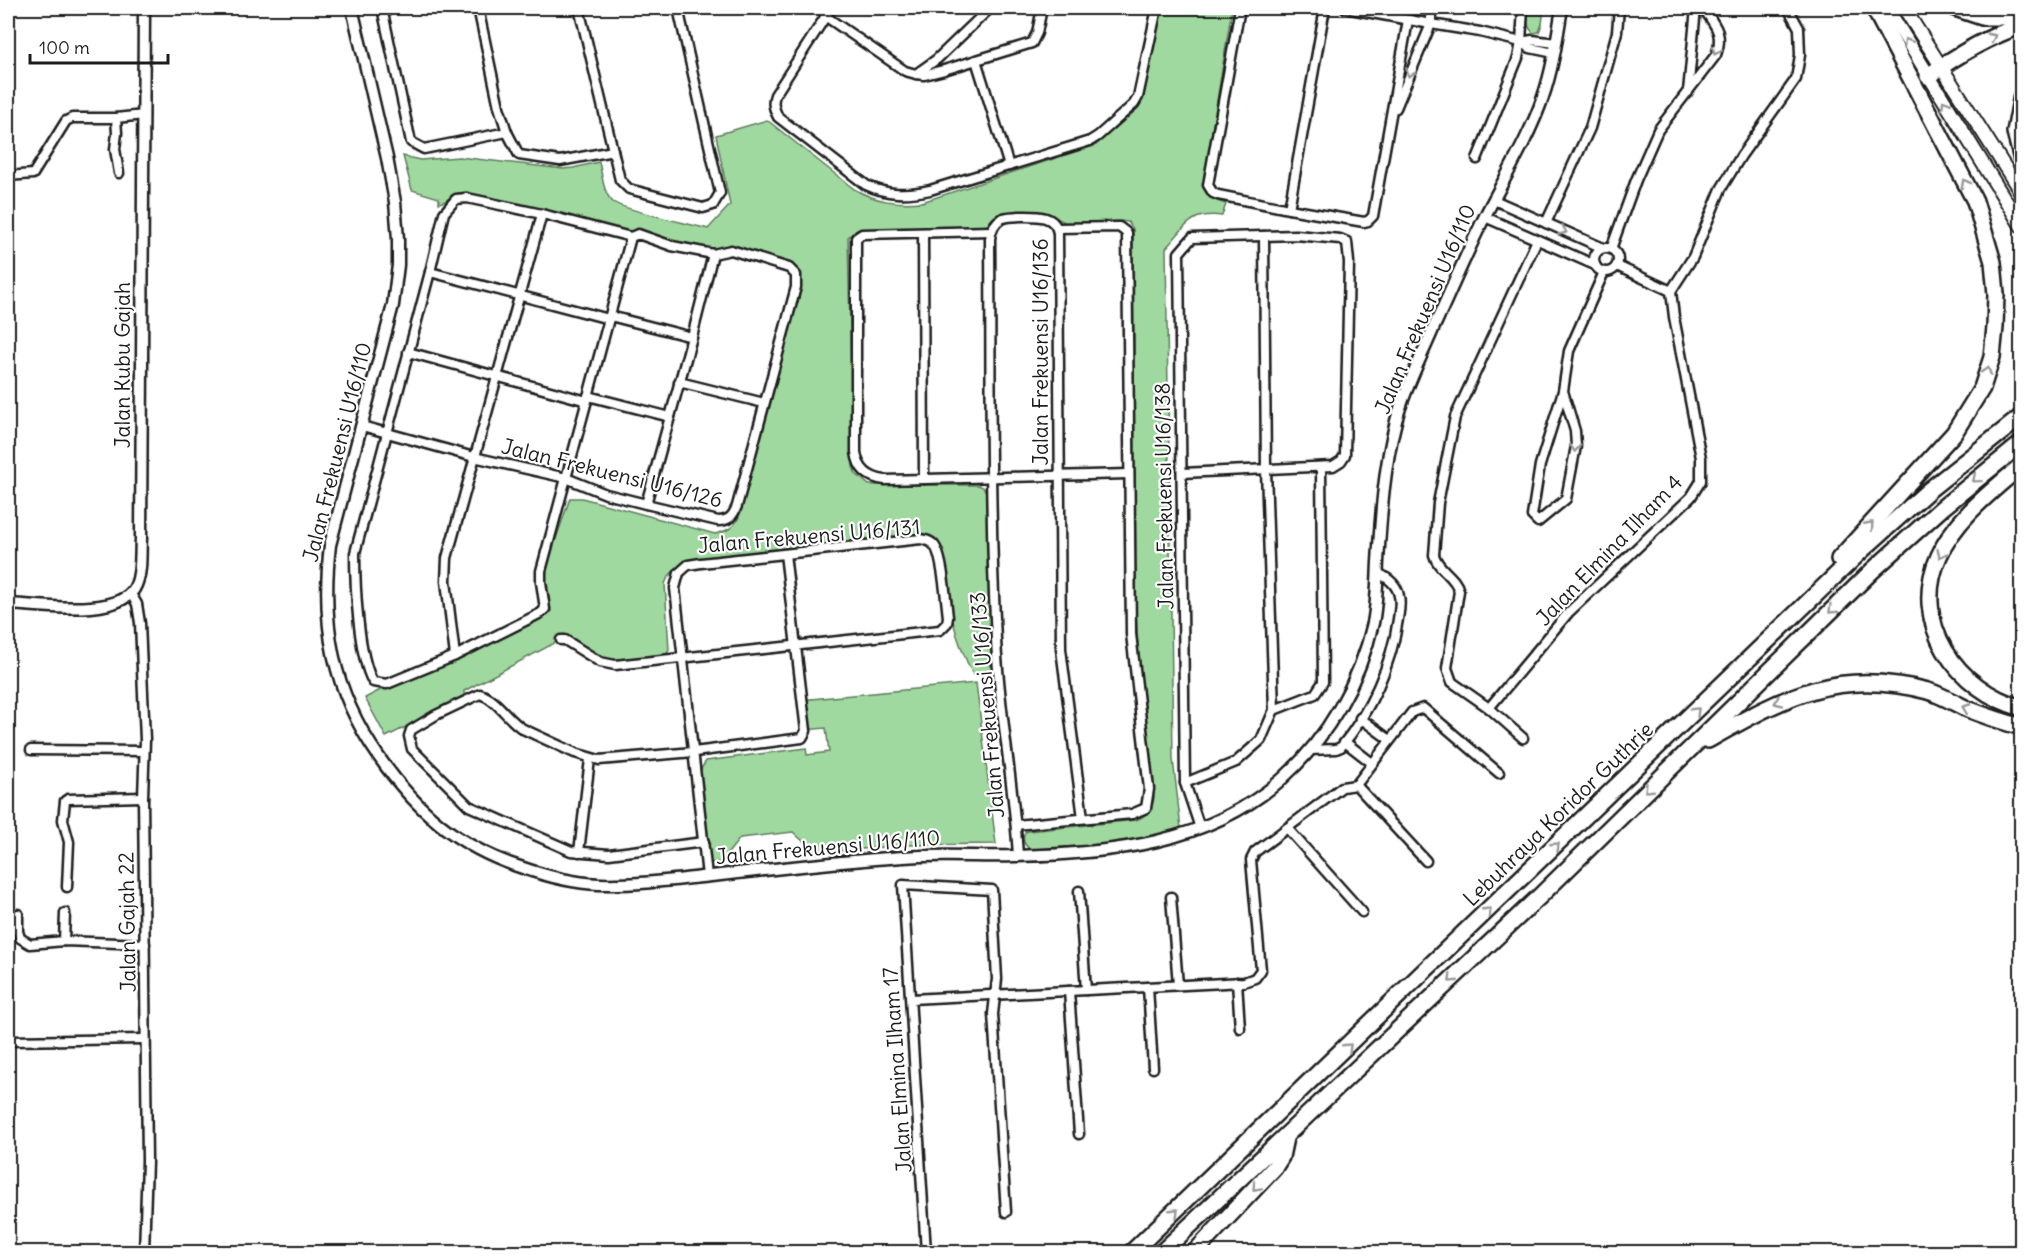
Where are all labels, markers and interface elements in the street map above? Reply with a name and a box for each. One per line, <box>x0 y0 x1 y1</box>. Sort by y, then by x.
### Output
scale bar <box>30 27 168 65</box>
one-way arrow <box>1985 33 1996 45</box>
text: 100 m <box>39 36 90 59</box>
one-way arrow <box>1903 38 1915 48</box>
one-way arrow <box>1711 45 1723 56</box>
one-way arrow <box>1405 67 1417 78</box>
one-way arrow <box>1941 100 1953 110</box>
one-way arrow <box>1961 178 1972 189</box>
street label: Jalan Frekuensi U16/110 <box>1369 200 1481 418</box>
one-way arrow <box>1557 223 1568 235</box>
street label: Jalan Frekuensi U16/136 <box>1027 238 1054 466</box>
street label: Jalan Kubu Gajah <box>109 282 136 448</box>
street label: Jalan Frekuensi U16/110 <box>297 339 377 565</box>
one-way arrow <box>1980 366 1993 377</box>
street label: Jalan Frekuensi U16/138 <box>1149 382 1179 610</box>
street label: Jalan Frekuensi U16/126 <box>499 432 725 514</box>
one-way arrow <box>1568 443 1581 452</box>
street label: Jalan Elmina Ilham 4 <box>1530 469 1688 631</box>
one-way arrow <box>1972 472 1983 483</box>
street label: Jalan Frekuensi U16/131 <box>697 513 921 559</box>
one-way arrow <box>1863 521 1874 532</box>
one-way arrow <box>1936 547 1948 558</box>
street label: Jalan Frekuensi U16/133 <box>964 591 1010 819</box>
one-way arrow <box>1828 603 1839 614</box>
one-way arrow <box>1774 695 1785 707</box>
one-way arrow <box>1962 703 1973 715</box>
one-way arrow <box>1689 707 1700 718</box>
street label: Lebuhraya Koridor Guthrie <box>1457 716 1659 912</box>
one-way arrow <box>1645 782 1655 793</box>
street label: Jalan Frekuensi U16/110 <box>715 824 941 870</box>
one-way arrow <box>1549 842 1559 853</box>
street label: Jalan Gajah 22 <box>112 852 142 992</box>
one-way arrow <box>1481 908 1492 919</box>
street label: Jalan Elmina Ilham 17 <box>876 966 918 1174</box>
one-way arrow <box>1448 972 1458 983</box>
one-way arrow <box>1340 1043 1351 1054</box>
one-way arrow <box>1252 1181 1263 1191</box>
one-way arrow <box>1168 1208 1178 1219</box>

